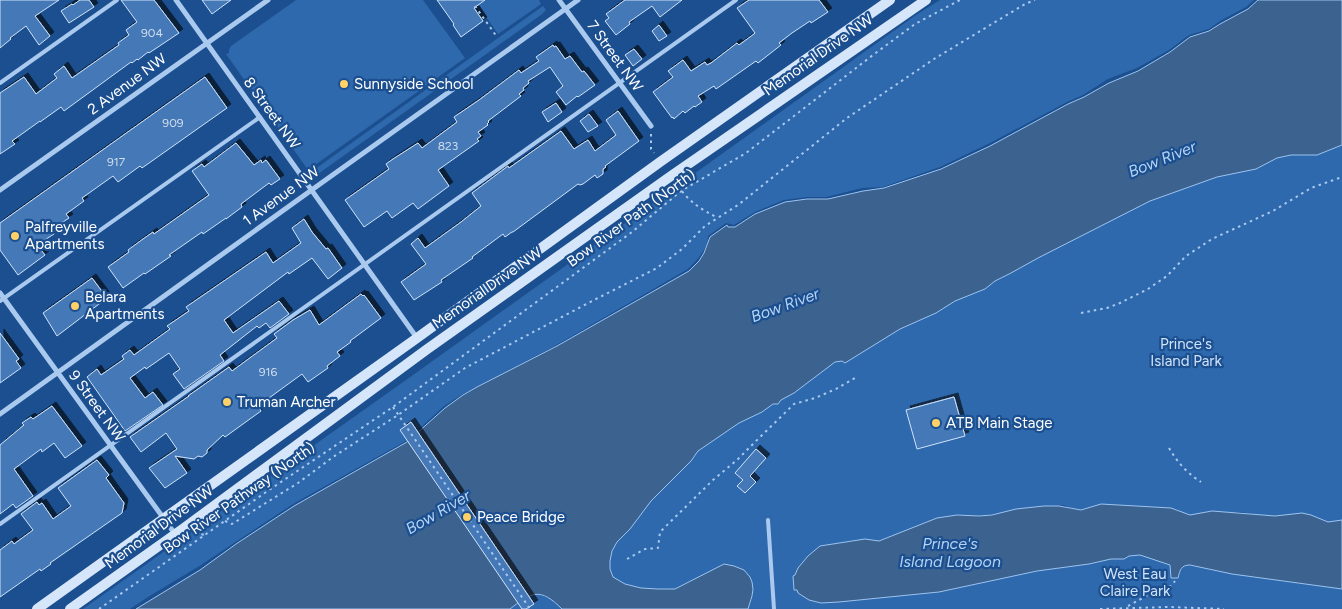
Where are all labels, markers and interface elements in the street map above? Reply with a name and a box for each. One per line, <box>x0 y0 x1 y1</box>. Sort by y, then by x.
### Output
street label: Memorial Drive NW <box>760 10 877 100</box>
street label: 7 Street NW <box>583 17 647 96</box>
house number: 904 <box>141 26 164 40</box>
street label: 2 Avenue NW <box>84 49 170 118</box>
street label: 8 Street NW <box>240 73 305 153</box>
place label: Sunnyside School <box>354 75 474 93</box>
marker: Sunnyside School <box>338 78 350 90</box>
house number: 909 <box>162 116 184 130</box>
water label: Bow River <box>1125 137 1199 181</box>
house number: 823 <box>438 139 458 153</box>
house number: 917 <box>107 155 126 169</box>
street label: 1 Avenue NW <box>239 162 323 230</box>
street label: Bow River Path (North) <box>563 165 699 271</box>
place label: Palfreyville Apartments <box>25 218 104 253</box>
marker: Palfreyville Apartments <box>9 230 21 242</box>
street label: Memorial Drive NW <box>429 243 546 333</box>
water label: Bow River <box>748 284 822 326</box>
place label: Belara Apartments <box>85 288 164 323</box>
marker: Belara Apartments <box>69 300 81 312</box>
park label: Prince's Island Park <box>1150 335 1222 370</box>
house number: 916 <box>259 365 277 379</box>
street label: 9 Street NW <box>65 367 129 446</box>
place label: Truman Archer <box>237 393 335 411</box>
marker: Truman Archer <box>221 396 233 408</box>
place label: ATB Main Stage <box>946 414 1053 432</box>
marker: ATB Main Stage <box>930 417 942 429</box>
street label: Bow River Pathway (North) <box>160 439 318 557</box>
street label: Memorial Drive NW <box>101 481 217 572</box>
water label: Bow River <box>402 486 474 538</box>
place label: Peace Bridge <box>477 508 565 526</box>
marker: Peace Bridge <box>461 511 473 523</box>
water label: Prince's Island Lagoon <box>899 534 1001 571</box>
park label: West Eau Claire Park <box>1100 565 1171 600</box>

